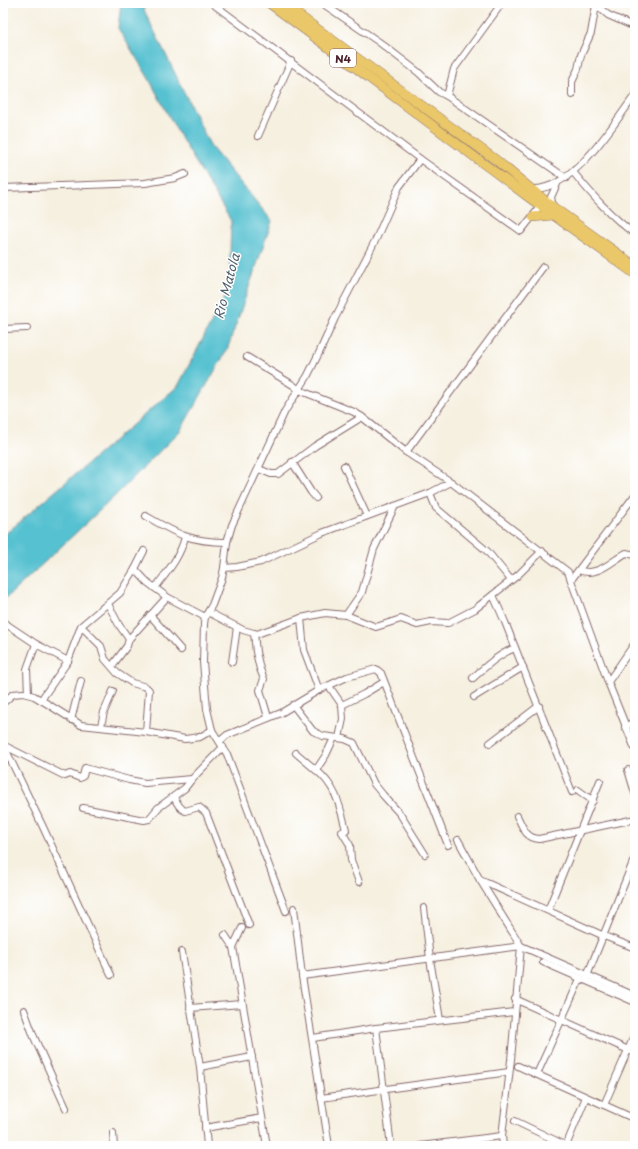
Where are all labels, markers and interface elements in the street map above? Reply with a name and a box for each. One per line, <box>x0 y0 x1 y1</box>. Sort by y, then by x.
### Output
road number: N4 <box>330 49 356 67</box>
water label: Rio Matola <box>208 250 244 321</box>

